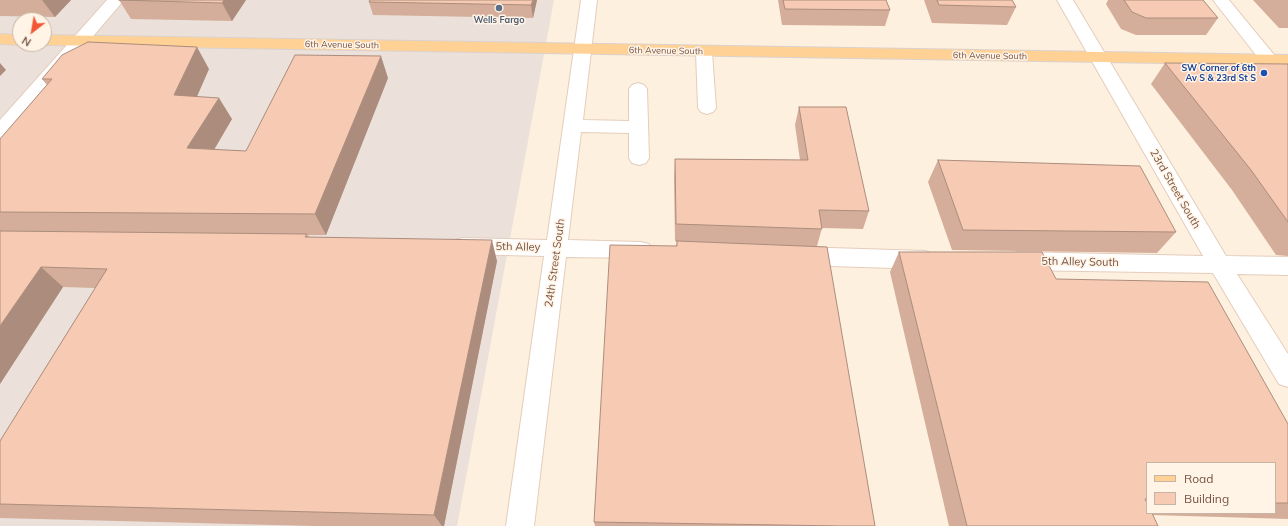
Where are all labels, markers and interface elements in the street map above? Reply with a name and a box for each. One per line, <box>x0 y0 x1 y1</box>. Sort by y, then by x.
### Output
marker: Wells Fargo <box>494 3 504 13</box>
north arrow <box>12 12 52 52</box>
place label: Wells Fargo <box>473 15 525 25</box>
text: N <box>19 33 34 50</box>
street label: 6th Avenue South <box>305 39 379 51</box>
street label: 6th Avenue South <box>629 45 703 57</box>
street label: 6th Avenue South <box>953 50 1027 62</box>
place label: SW Corner of 6th Av S & 23rd St S <box>1181 63 1256 84</box>
marker: SW Corner of 6th Av S & 23rd St S <box>1259 68 1269 78</box>
street label: 23rd Street South <box>1147 147 1203 231</box>
street label: 24th Street South <box>542 218 568 308</box>
street label: 5th Alley <box>495 240 541 254</box>
street label: 5th Alley South <box>1041 255 1119 269</box>
legend <box>1146 462 1276 514</box>
text: Road <box>1184 471 1213 486</box>
text: Building <box>1184 491 1229 506</box>

